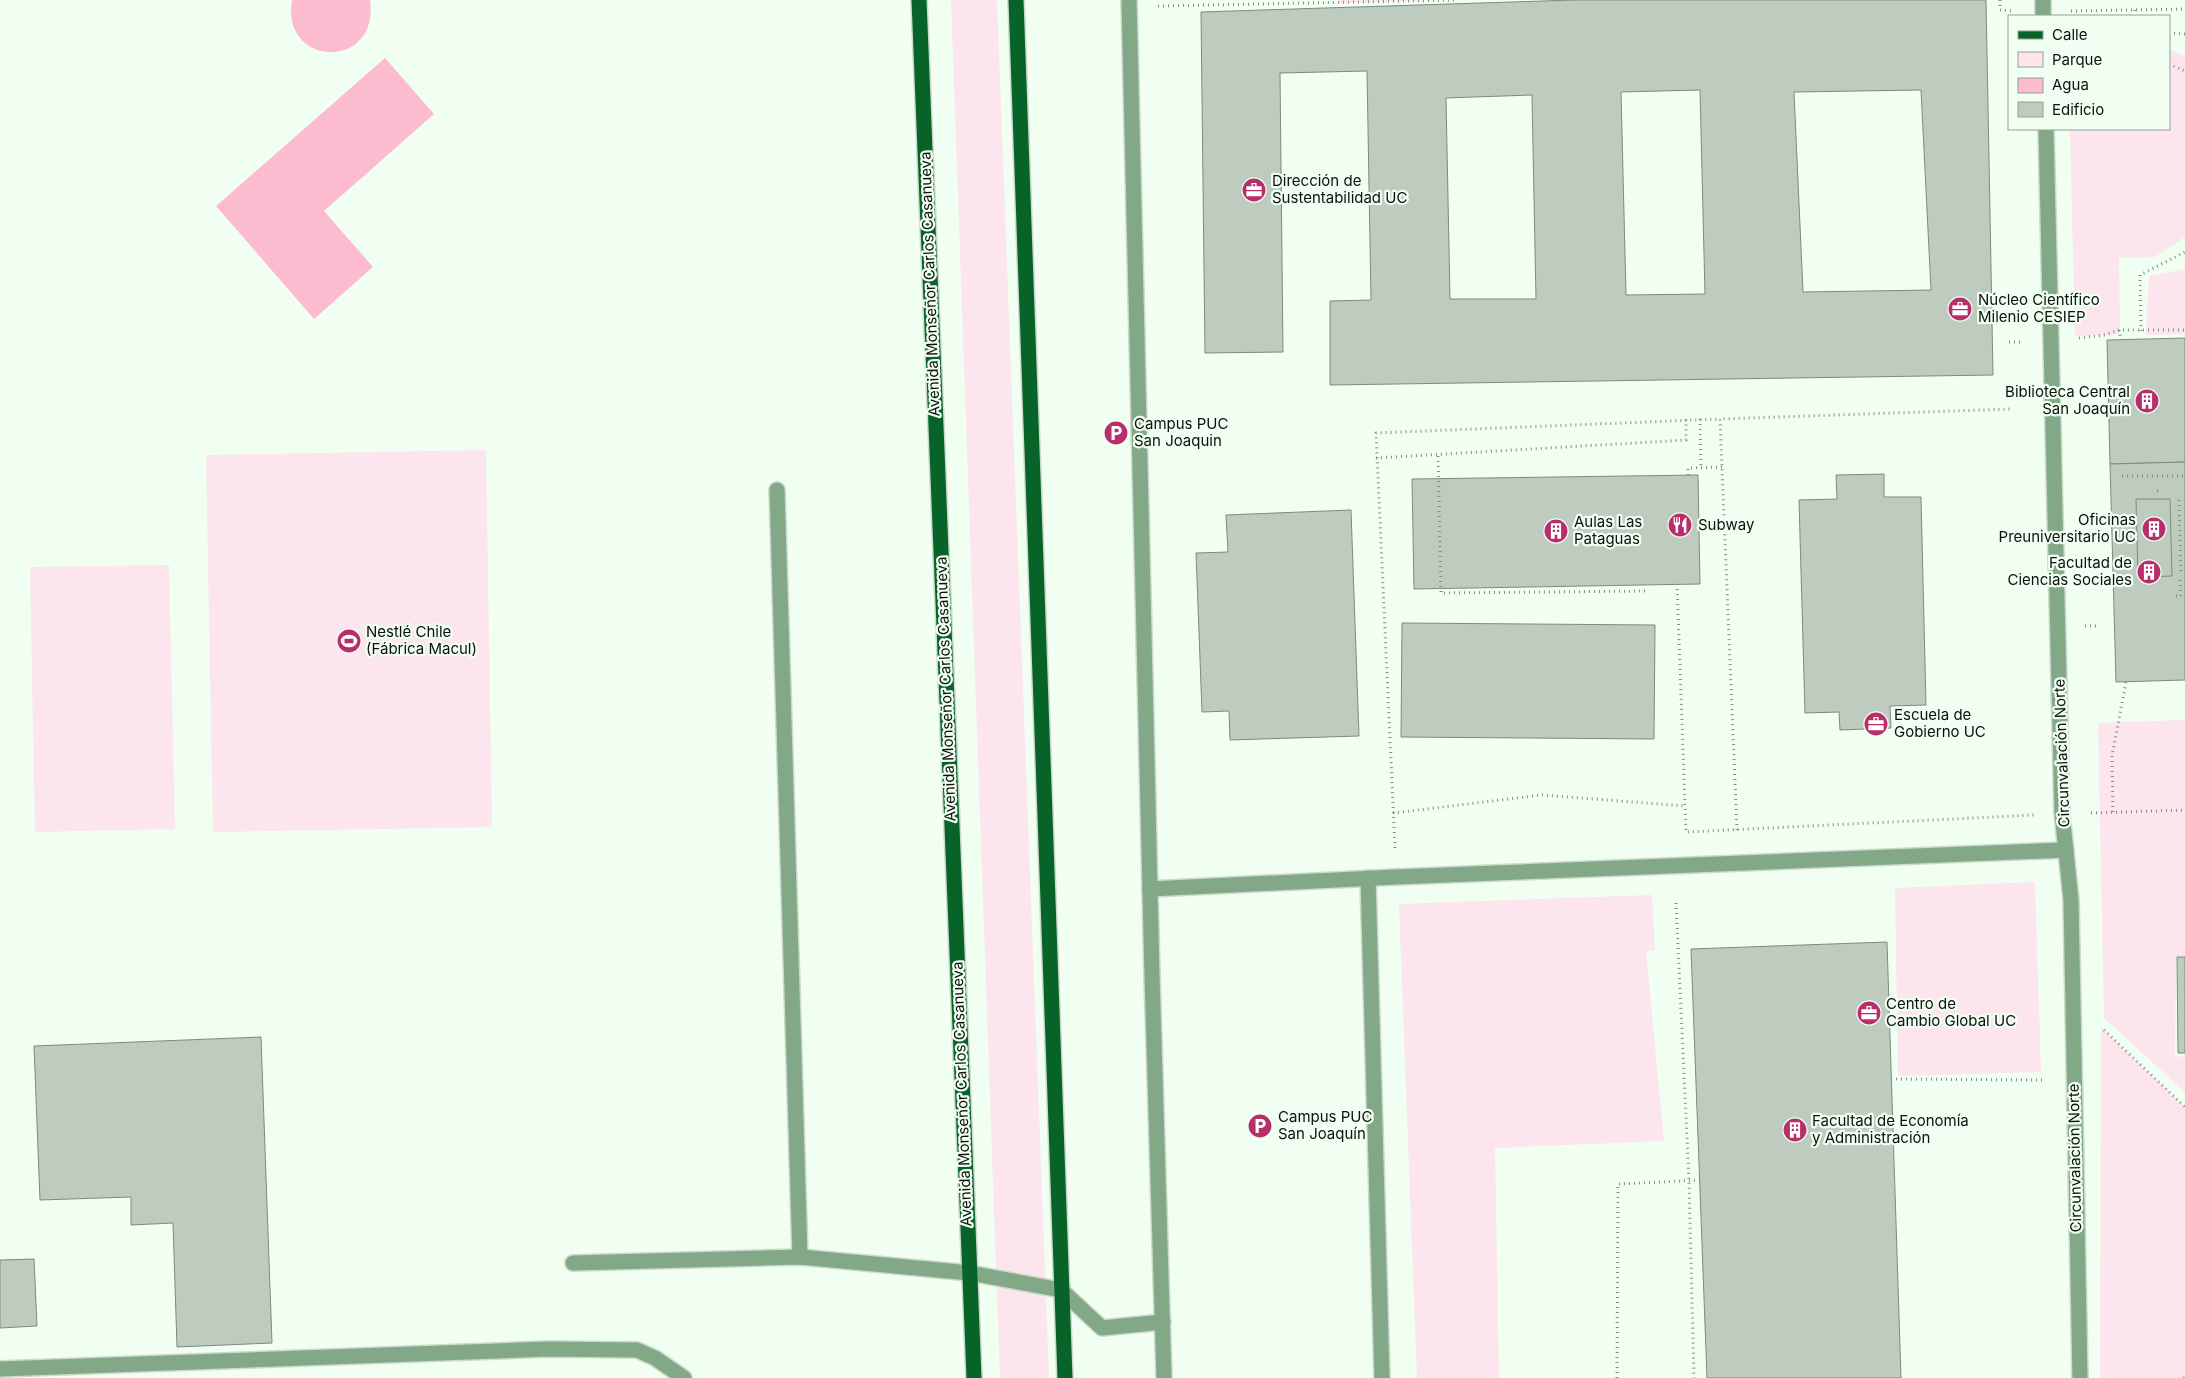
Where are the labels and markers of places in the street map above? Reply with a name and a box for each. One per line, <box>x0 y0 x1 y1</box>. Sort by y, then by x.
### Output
place label: Dirección de Sustentabilidad UC <box>1272 171 1407 207</box>
office icon: Dirección de Sustentabilidad UC <box>1241 177 1267 203</box>
place label: Núcleo Científico Milenio CESIEP <box>1978 290 2100 326</box>
office icon: Núcleo Científico Milenio CESIEP <box>1947 296 1973 322</box>
place label: Biblioteca Central San Joaquín <box>2005 382 2130 418</box>
building icon: Biblioteca Central San Joaquín <box>2134 388 2160 414</box>
place label: Campus PUC San Joaquin <box>1134 414 1228 450</box>
parking icon: Campus PUC San Joaquin <box>1103 420 1129 446</box>
place label: Oficinas Preuniversitario UC <box>1999 510 2136 546</box>
place label: Aulas Las Pataguas <box>1574 512 1642 548</box>
restaurant icon: Subway <box>1667 512 1693 538</box>
place label: Subway <box>1698 515 1755 534</box>
building icon: Oficinas Preuniversitario UC <box>2141 516 2167 542</box>
building icon: Aulas Las Pataguas <box>1543 518 1569 544</box>
place label: Facultad de Ciencias Sociales <box>2008 553 2132 589</box>
building icon: Facultad de Ciencias Sociales <box>2136 559 2162 585</box>
place label: Nestlé Chile (Fábrica Macul) <box>366 622 477 658</box>
sports icon: Nestlé Chile (Fábrica Macul) <box>336 628 362 654</box>
place label: Escuela de Gobierno UC <box>1894 705 1986 741</box>
office icon: Escuela de Gobierno UC <box>1863 711 1889 737</box>
place label: Centro de Cambio Global UC <box>1886 994 2016 1030</box>
office icon: Centro de Cambio Global UC <box>1856 1000 1882 1026</box>
place label: Campus PUC San Joaquín <box>1278 1107 1372 1143</box>
place label: Facultad de Economía y Administración <box>1812 1111 1969 1147</box>
parking icon: Campus PUC San Joaquín <box>1247 1113 1273 1139</box>
building icon: Facultad de Economía y Administración <box>1782 1117 1808 1143</box>

